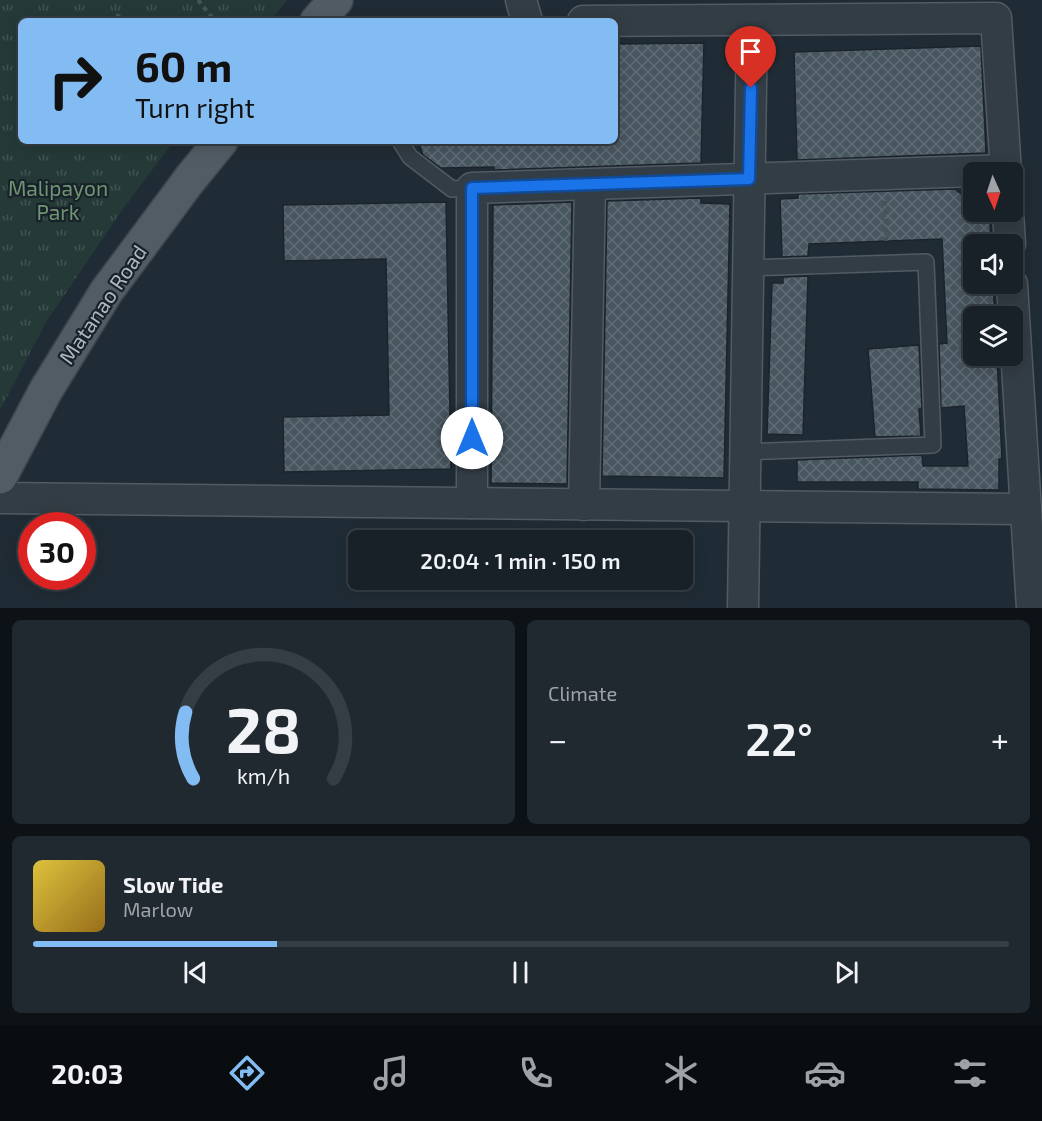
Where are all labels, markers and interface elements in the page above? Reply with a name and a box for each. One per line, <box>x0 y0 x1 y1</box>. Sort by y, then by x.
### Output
pin <box>725 26 776 88</box>
icon: arrive <box>734 35 767 68</box>
text: 60 m <box>135 40 232 90</box>
icon: right <box>36 42 114 120</box>
text: Turn right <box>135 91 255 123</box>
north arrow <box>963 162 1023 222</box>
map controls <box>963 162 1023 366</box>
park label: Malipayon Park <box>8 175 108 224</box>
button: sound <box>963 234 1023 294</box>
street label: Matanao Road <box>53 240 151 368</box>
button: layers <box>963 306 1023 366</box>
position arrow <box>440 406 504 470</box>
speed limit sign: 30 <box>18 512 96 590</box>
text: 20:04 · 1 min · 150 m <box>420 547 621 573</box>
text: Climate <box>548 681 617 705</box>
text: 28 <box>226 691 301 766</box>
text: 22° <box>745 711 813 765</box>
text: − <box>548 719 567 759</box>
text: + <box>991 719 1009 759</box>
text: km/h <box>237 763 290 788</box>
text: Slow Tide <box>123 871 223 897</box>
text: Marlow <box>123 897 193 921</box>
icon: previous <box>179 956 212 989</box>
icon: pause <box>504 956 537 989</box>
icon: next <box>830 956 863 989</box>
icon: directions <box>226 1052 268 1094</box>
icon: music <box>370 1052 412 1094</box>
icon: phone <box>515 1052 557 1094</box>
icon: climate <box>660 1052 702 1094</box>
icon: car <box>804 1052 846 1094</box>
icon: filters <box>949 1052 991 1094</box>
text: 20:03 <box>51 1057 123 1089</box>

